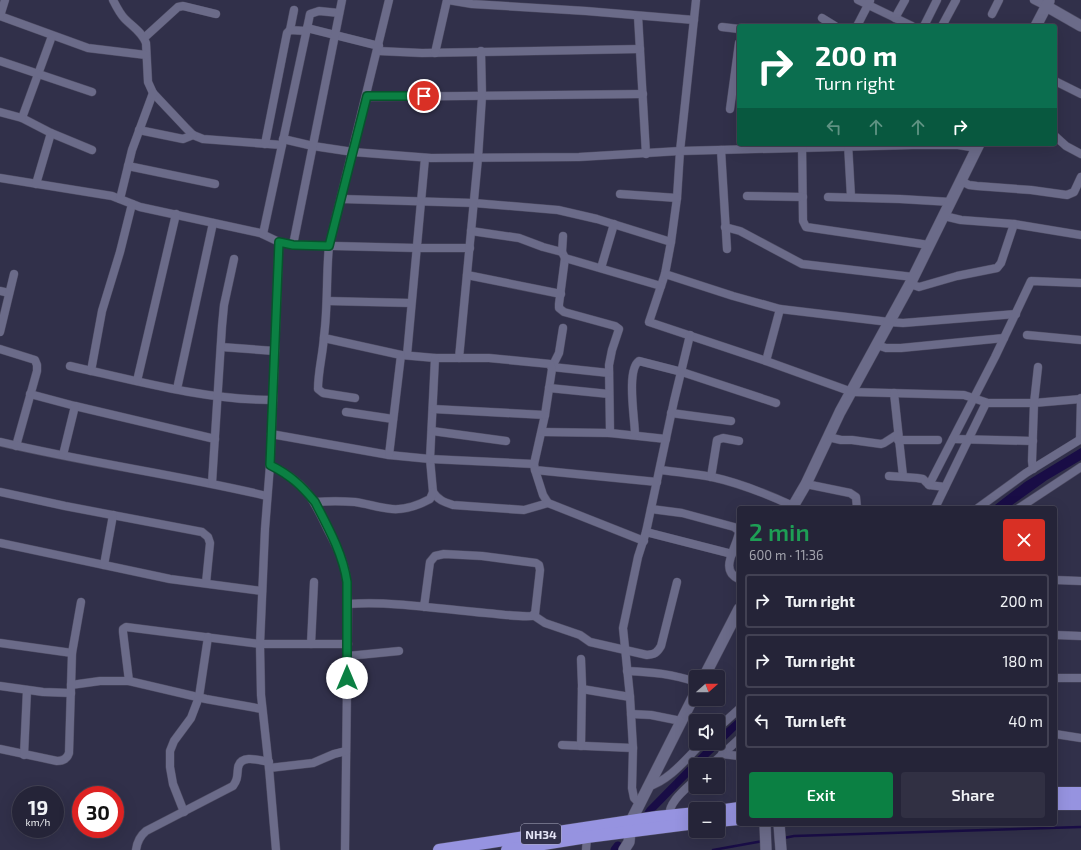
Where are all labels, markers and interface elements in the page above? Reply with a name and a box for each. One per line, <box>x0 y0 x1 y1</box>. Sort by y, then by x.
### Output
text: 200 m <box>815 38 897 72</box>
icon: right <box>749 40 801 92</box>
text: Turn right <box>815 72 895 94</box>
pin <box>407 79 441 113</box>
icon: arrive <box>413 85 435 107</box>
icon: left <box>823 116 845 138</box>
icon: ahead <box>865 116 887 138</box>
icon: ahead <box>907 116 929 138</box>
icon: right <box>949 116 971 138</box>
text: 2 min <box>749 517 810 546</box>
button: close <box>1003 519 1045 561</box>
text: 600 m · 11:36 <box>749 547 823 563</box>
icon: right <box>751 590 773 612</box>
text: Turn right <box>785 592 855 610</box>
text: 200 m <box>1000 592 1043 610</box>
icon: right <box>751 650 773 672</box>
text: Turn right <box>785 652 855 670</box>
text: 180 m <box>1002 652 1043 670</box>
position arrow <box>326 657 368 699</box>
north arrow <box>689 670 725 706</box>
map controls <box>689 670 725 838</box>
icon: left <box>751 710 773 732</box>
text: Turn left <box>785 712 846 730</box>
text: 40 m <box>1008 712 1043 730</box>
button: sound <box>689 714 725 750</box>
button: + <box>689 758 725 794</box>
button: Exit <box>749 772 893 818</box>
button: Share <box>901 772 1045 818</box>
speed limit sign: 30 <box>72 786 124 838</box>
text: 19 <box>28 795 48 819</box>
button: − <box>689 802 725 838</box>
text: km/h <box>26 816 50 828</box>
road number: NH34 <box>521 824 561 844</box>

